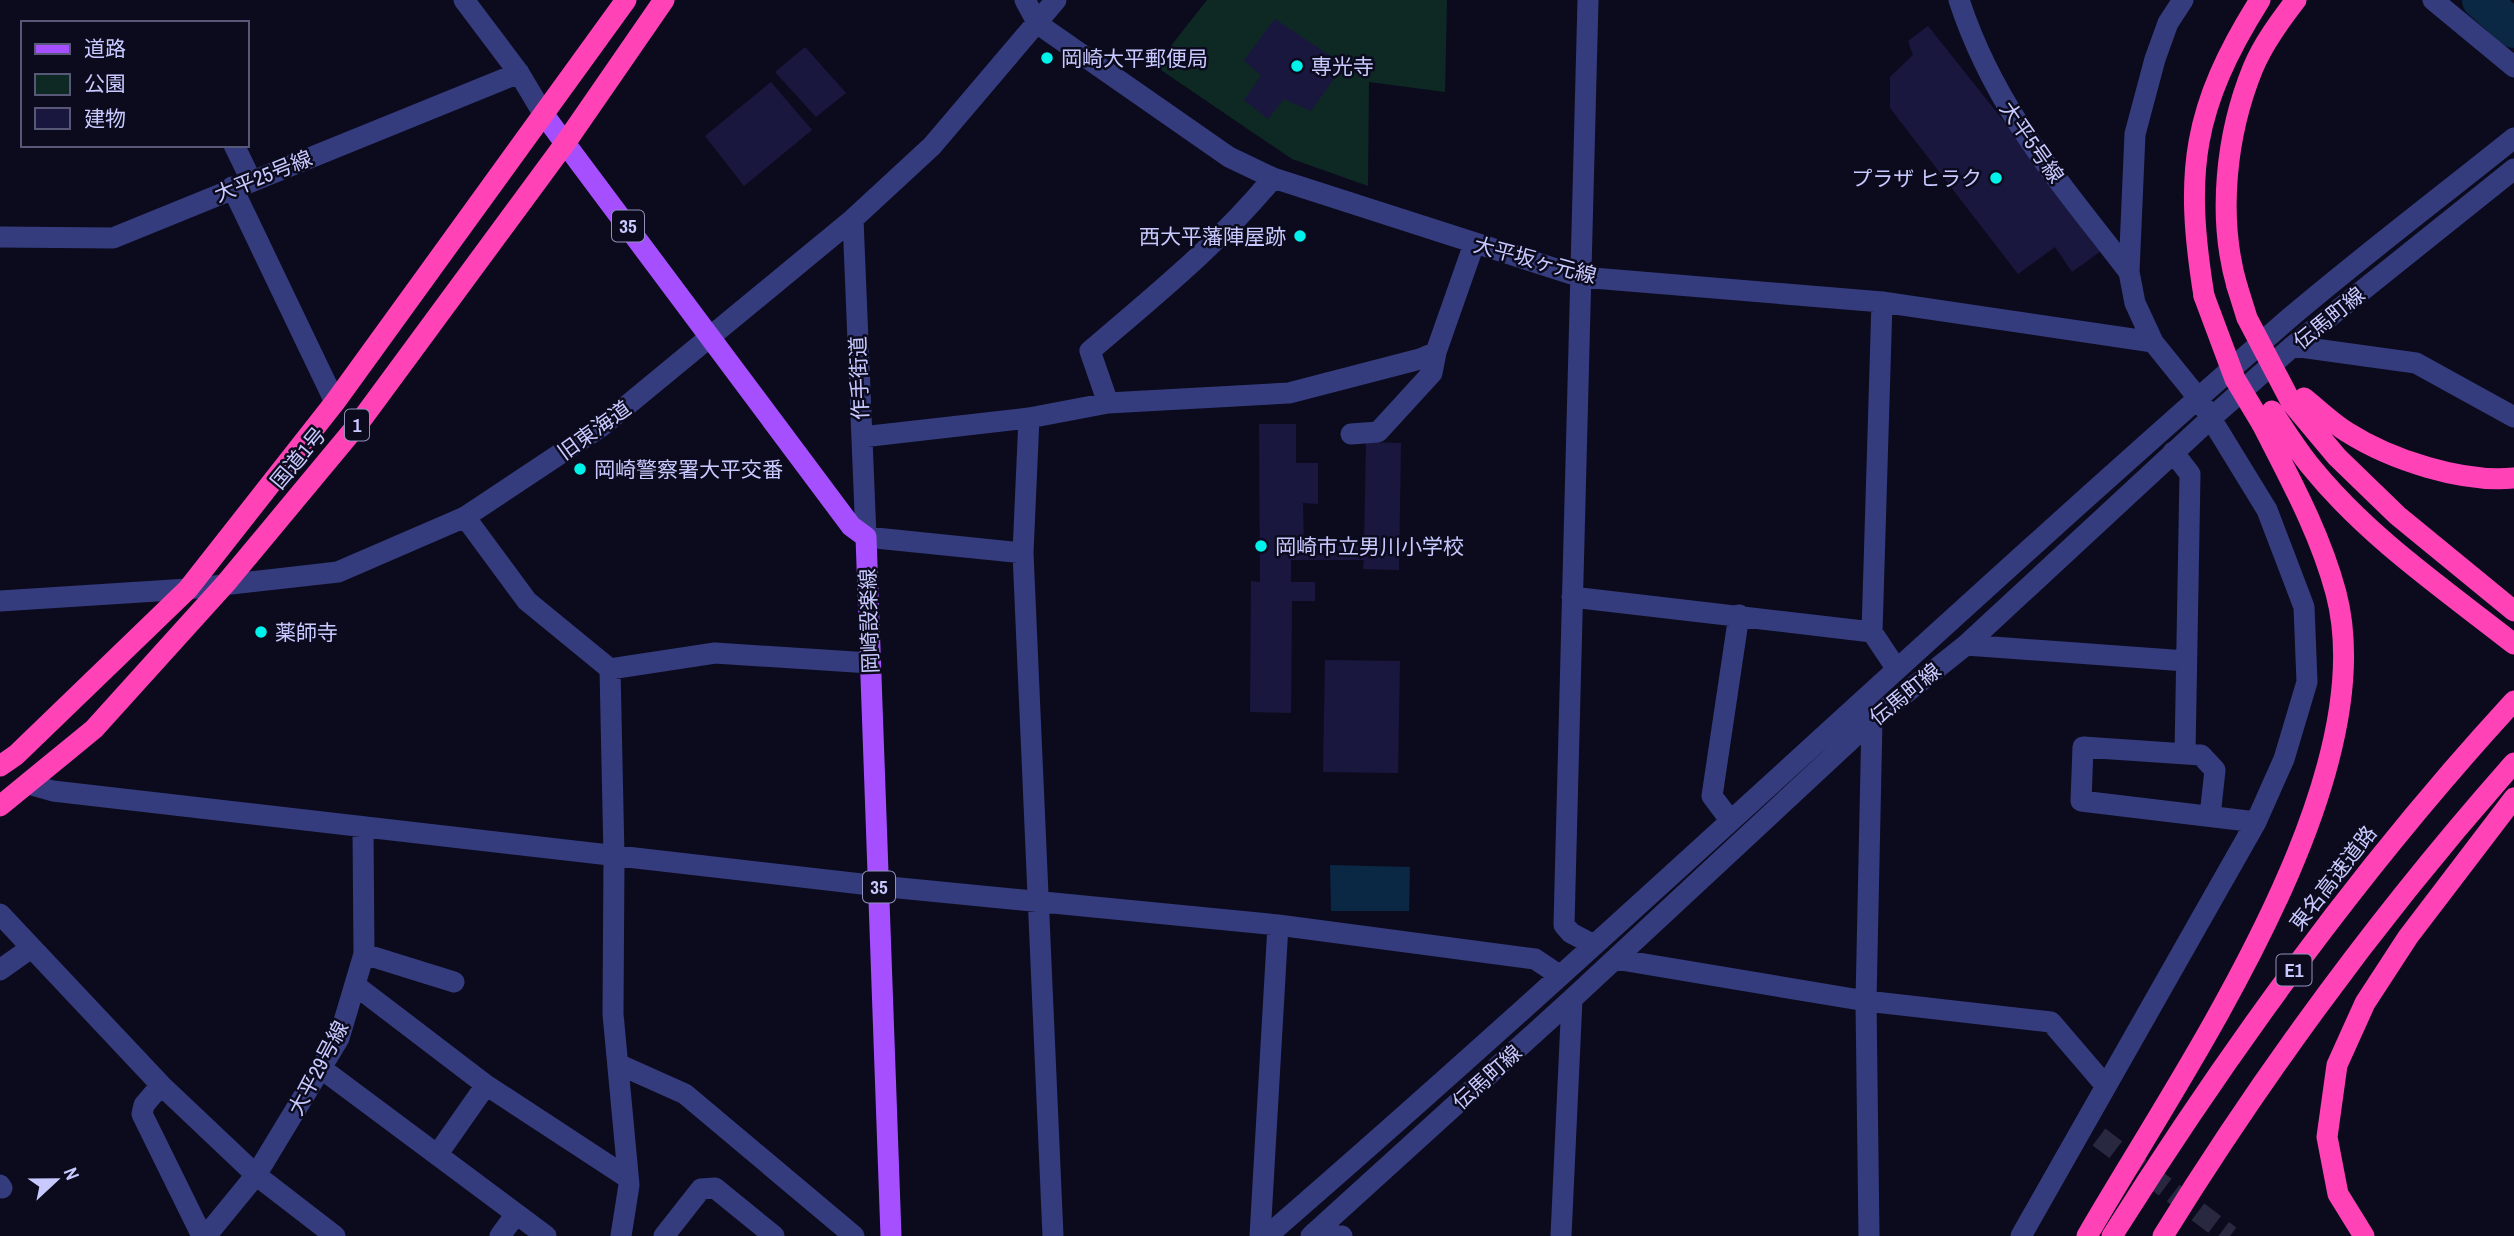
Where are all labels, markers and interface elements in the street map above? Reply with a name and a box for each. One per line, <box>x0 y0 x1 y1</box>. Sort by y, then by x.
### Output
legend <box>21 21 248 147</box>
text: 道路 <box>84 34 126 63</box>
place label: 岡崎大平郵便局 <box>1061 44 1208 73</box>
marker: 岡崎大平郵便局 <box>1039 50 1055 66</box>
place label: 専光寺 <box>1311 52 1374 81</box>
marker: 専光寺 <box>1289 58 1305 74</box>
text: 公園 <box>84 69 126 98</box>
street label: 大平5号線 <box>1993 95 2071 189</box>
text: 建物 <box>84 104 126 133</box>
street label: 大平25号線 <box>210 143 316 209</box>
place label: プラザ ヒラク <box>1851 164 1982 193</box>
marker: プラザ ヒラク <box>1988 170 2004 186</box>
road number: 35 <box>612 210 644 242</box>
place label: 西大平藩陣屋跡 <box>1139 222 1286 251</box>
marker: 西大平藩陣屋跡 <box>1292 228 1308 244</box>
street label: 大平坂ヶ元線 <box>1470 230 1600 290</box>
street label: 伝馬町線 <box>2287 280 2371 356</box>
street label: 作手街道 <box>843 336 875 420</box>
street label: 旧東海道 <box>551 394 637 466</box>
road number: 1 <box>345 410 369 440</box>
street label: 国道1号 <box>264 421 332 495</box>
place label: 岡崎警察署大平交番 <box>594 455 783 484</box>
marker: 岡崎警察署大平交番 <box>572 461 588 477</box>
place label: 岡崎市立男川小学校 <box>1275 532 1464 561</box>
marker: 岡崎市立男川小学校 <box>1253 538 1269 554</box>
street label: 岡崎設楽線 <box>853 568 885 674</box>
place label: 薬師寺 <box>275 618 338 647</box>
marker: 薬師寺 <box>253 624 269 640</box>
street label: 伝馬町線 <box>1863 656 1947 732</box>
street label: 東名高速道路 <box>2283 819 2383 937</box>
road number: 35 <box>863 872 895 902</box>
road number: E1 <box>2276 954 2312 986</box>
street label: 大平29号線 <box>281 1016 355 1120</box>
street label: 伝馬町線 <box>1446 1038 1528 1116</box>
north arrow <box>21 1145 91 1215</box>
text: N <box>58 1164 86 1184</box>

